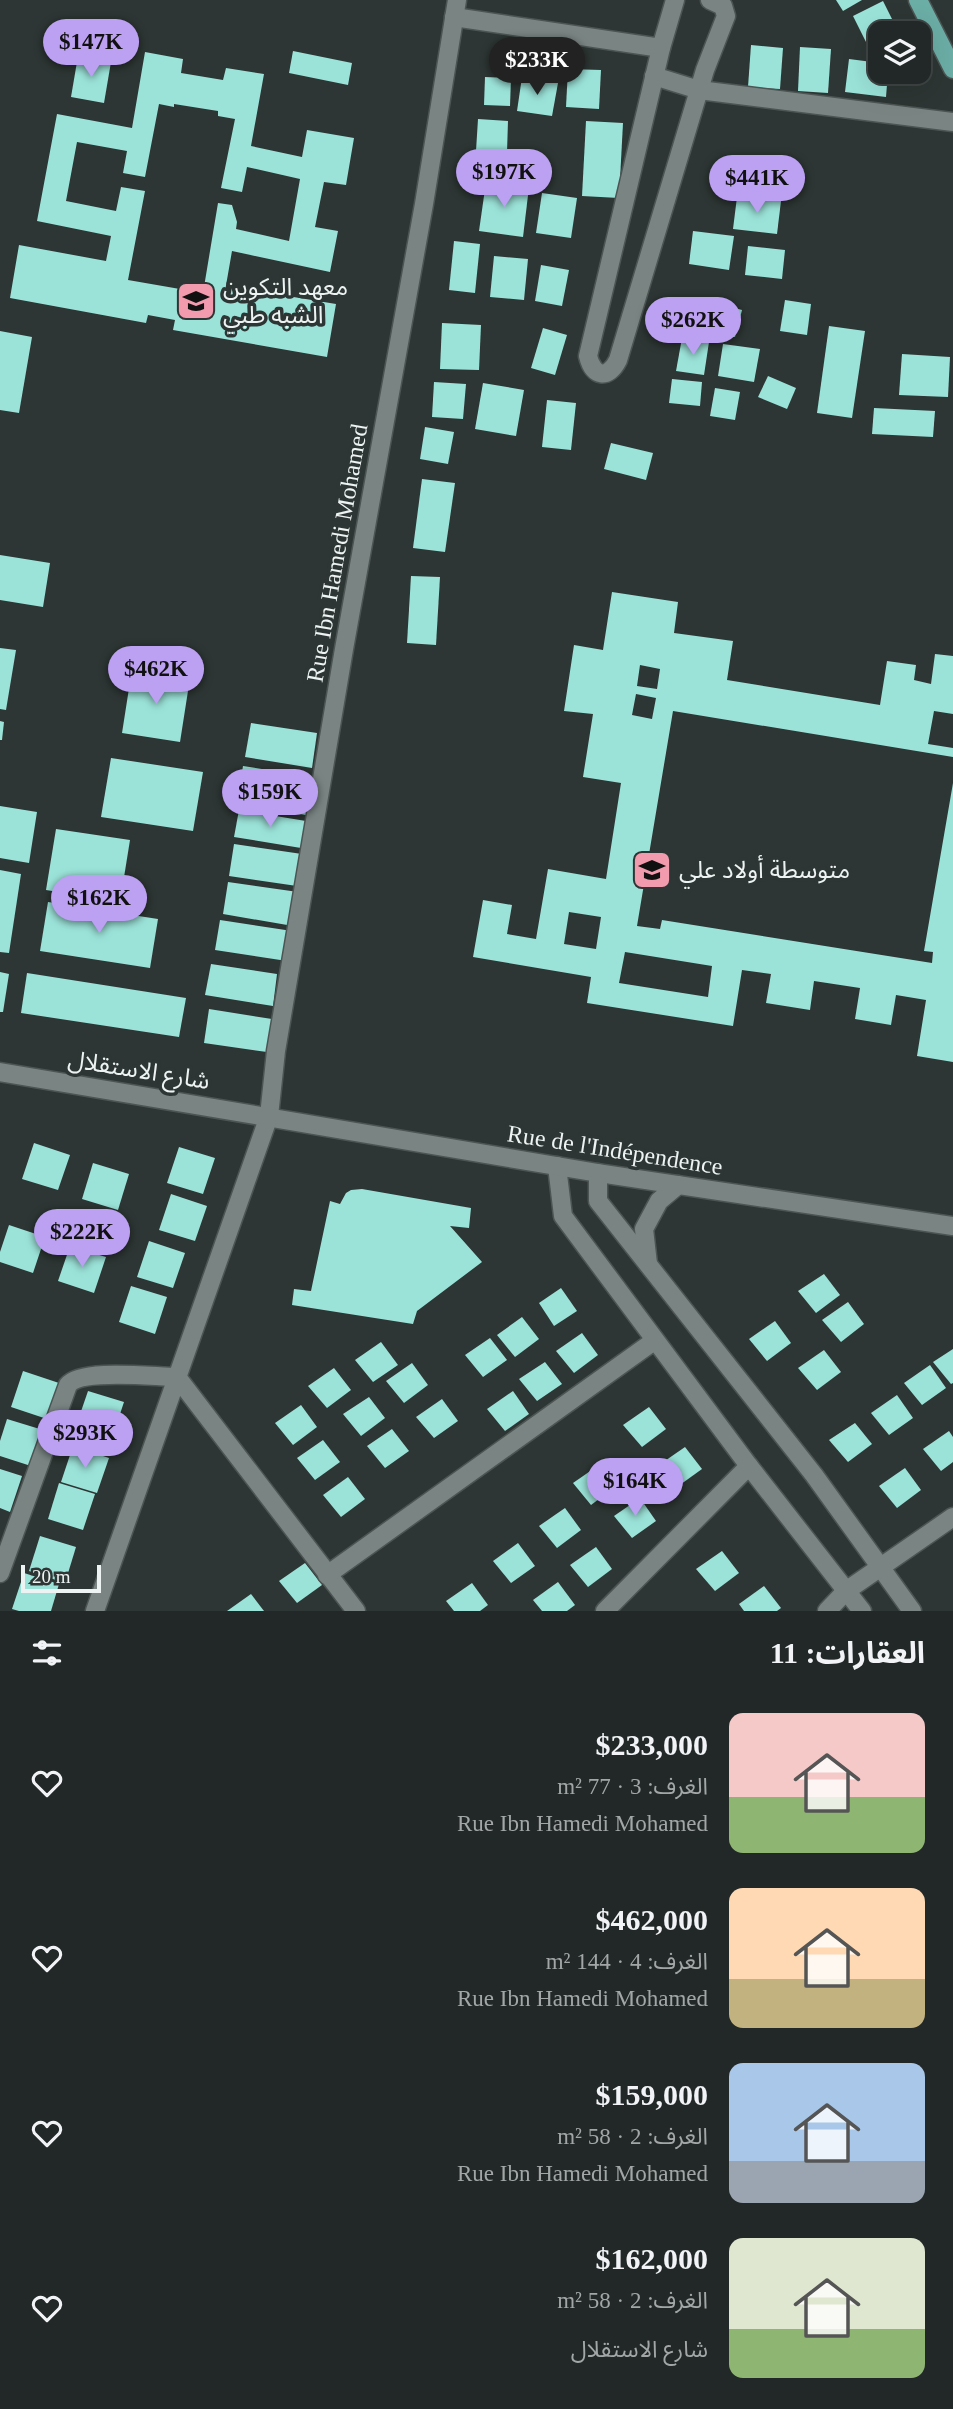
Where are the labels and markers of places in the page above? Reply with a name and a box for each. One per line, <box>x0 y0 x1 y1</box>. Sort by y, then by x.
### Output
pin: $147K <box>42 20 140 79</box>
pin: $233K <box>488 38 586 97</box>
pin: $197K <box>455 150 553 209</box>
pin: $441K <box>708 156 806 215</box>
place label: معهد التكوين الشبه طبي <box>223 274 348 334</box>
school or university icon: معهد التكوين الشبه طبي <box>175 280 217 322</box>
pin: $262K <box>644 298 742 357</box>
pin: $462K <box>107 646 205 706</box>
pin: $159K <box>221 770 319 829</box>
school or university icon: متوسطة أولاد علي <box>631 849 673 891</box>
place label: متوسطة أولاد علي <box>679 854 850 889</box>
pin: $162K <box>50 876 148 935</box>
pin: $222K <box>33 1210 131 1269</box>
pin: $293K <box>36 1410 134 1470</box>
pin: $164K <box>586 1458 684 1518</box>

